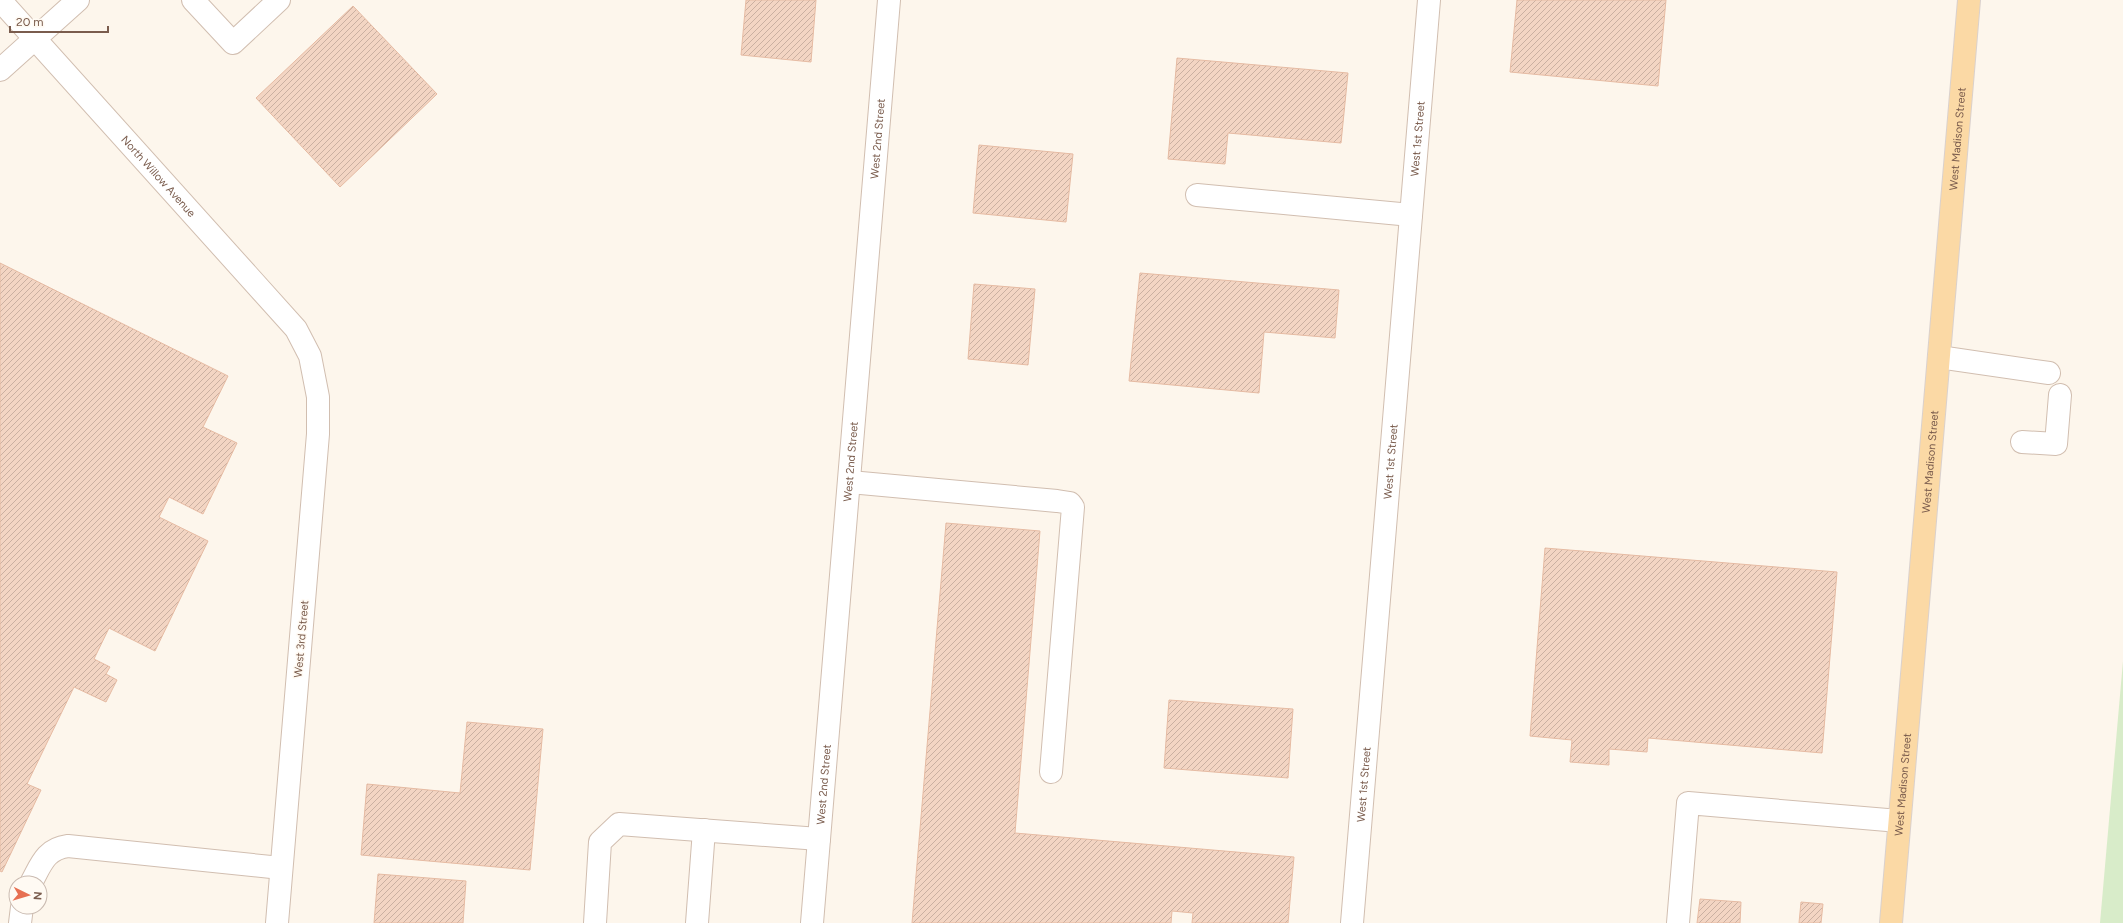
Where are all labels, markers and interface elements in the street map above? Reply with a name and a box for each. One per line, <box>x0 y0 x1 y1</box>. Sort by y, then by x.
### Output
scale bar <box>10 8 108 34</box>
text: 20 m <box>16 15 44 29</box>
street label: West Madison Street <box>1947 87 1969 191</box>
street label: West 2nd Street <box>868 98 888 179</box>
street label: West 1st Street <box>1408 101 1428 177</box>
street label: North Willow Avenue <box>118 133 198 220</box>
street label: West Madison Street <box>1920 410 1941 514</box>
street label: West 2nd Street <box>841 421 861 502</box>
street label: West 1st Street <box>1381 423 1401 500</box>
street label: West 3rd Street <box>292 600 311 678</box>
street label: West Madison Street <box>1892 732 1914 837</box>
street label: West 2nd Street <box>814 744 834 825</box>
street label: West 1st Street <box>1354 746 1374 823</box>
north arrow <box>8 875 48 915</box>
text: N <box>31 891 44 901</box>

